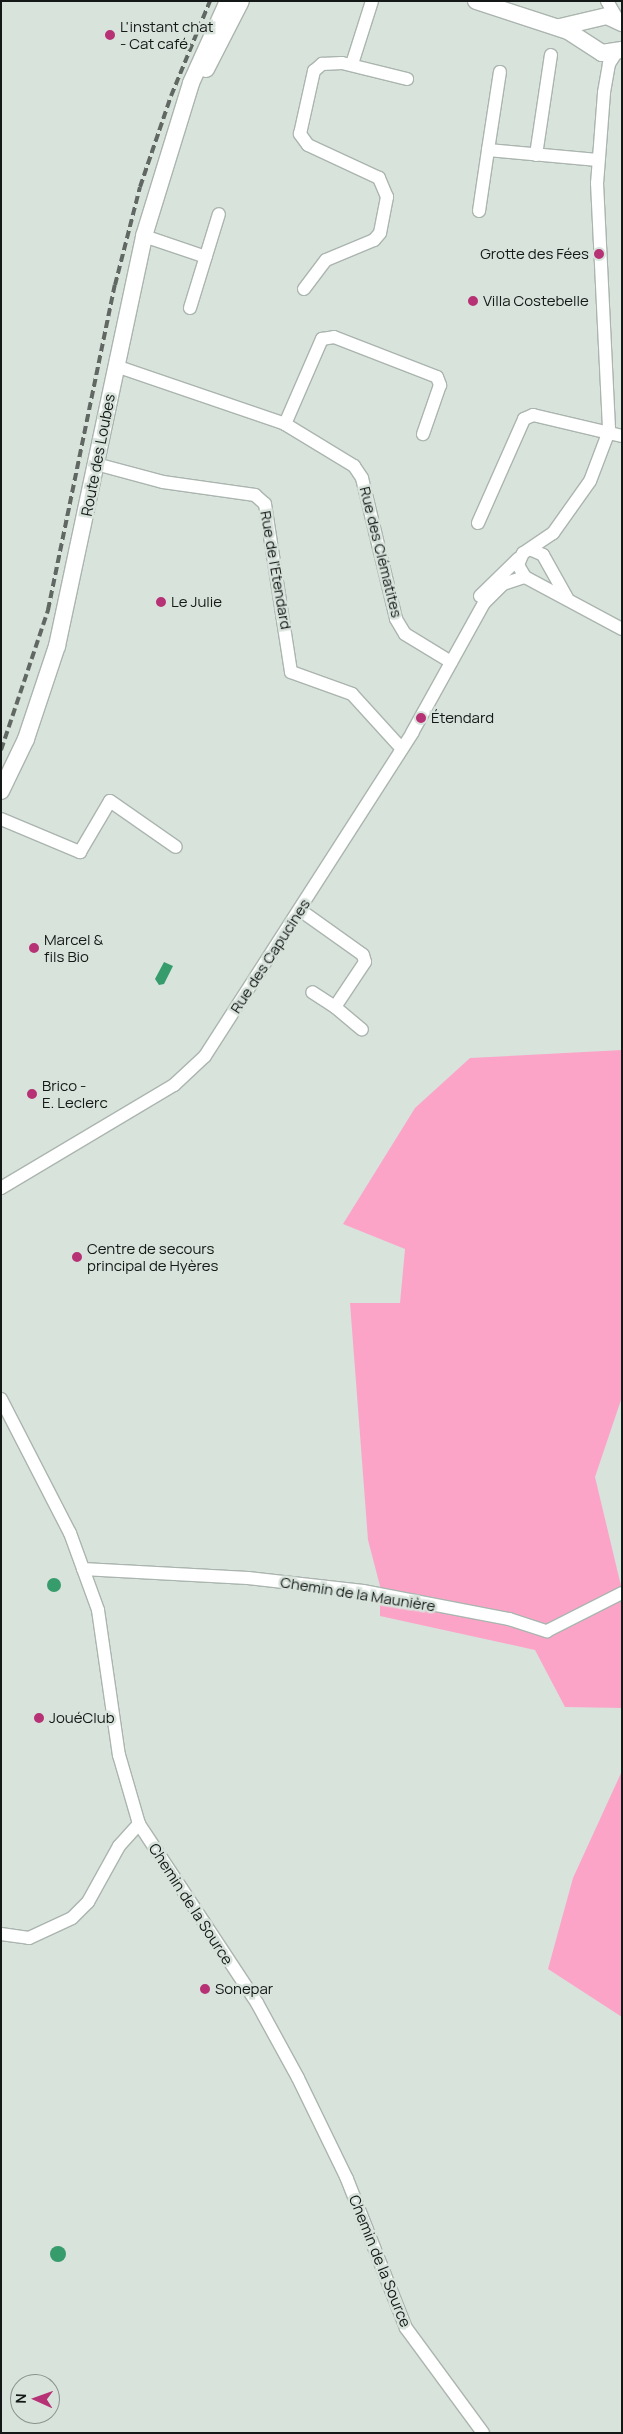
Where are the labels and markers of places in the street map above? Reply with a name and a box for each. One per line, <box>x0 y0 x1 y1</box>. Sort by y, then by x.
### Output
place label: L'instant chat - Cat café <box>120 17 214 52</box>
marker: L'instant chat - Cat café <box>104 29 116 41</box>
place label: Grotte des Fées <box>480 245 589 263</box>
marker: Grotte des Fées <box>593 248 605 260</box>
place label: Villa Costebelle <box>483 292 589 310</box>
marker: Villa Costebelle <box>467 295 479 307</box>
place label: Le Julie <box>171 593 222 611</box>
marker: Le Julie <box>155 596 167 608</box>
place label: Étendard <box>431 709 494 727</box>
marker: Étendard <box>415 712 427 724</box>
place label: Marcel & fils Bio <box>44 930 103 965</box>
marker: Marcel & fils Bio <box>28 942 40 954</box>
place label: Brico - E. Leclerc <box>42 1076 108 1111</box>
marker: Brico - E. Leclerc <box>26 1088 38 1100</box>
place label: Centre de secours principal de Hyères <box>87 1239 218 1274</box>
marker: Centre de secours principal de Hyères <box>71 1251 83 1263</box>
place label: JouéClub <box>49 1709 115 1727</box>
marker: JouéClub <box>33 1712 45 1724</box>
place label: Sonepar <box>215 1980 273 1998</box>
marker: Sonepar <box>199 1983 211 1995</box>

